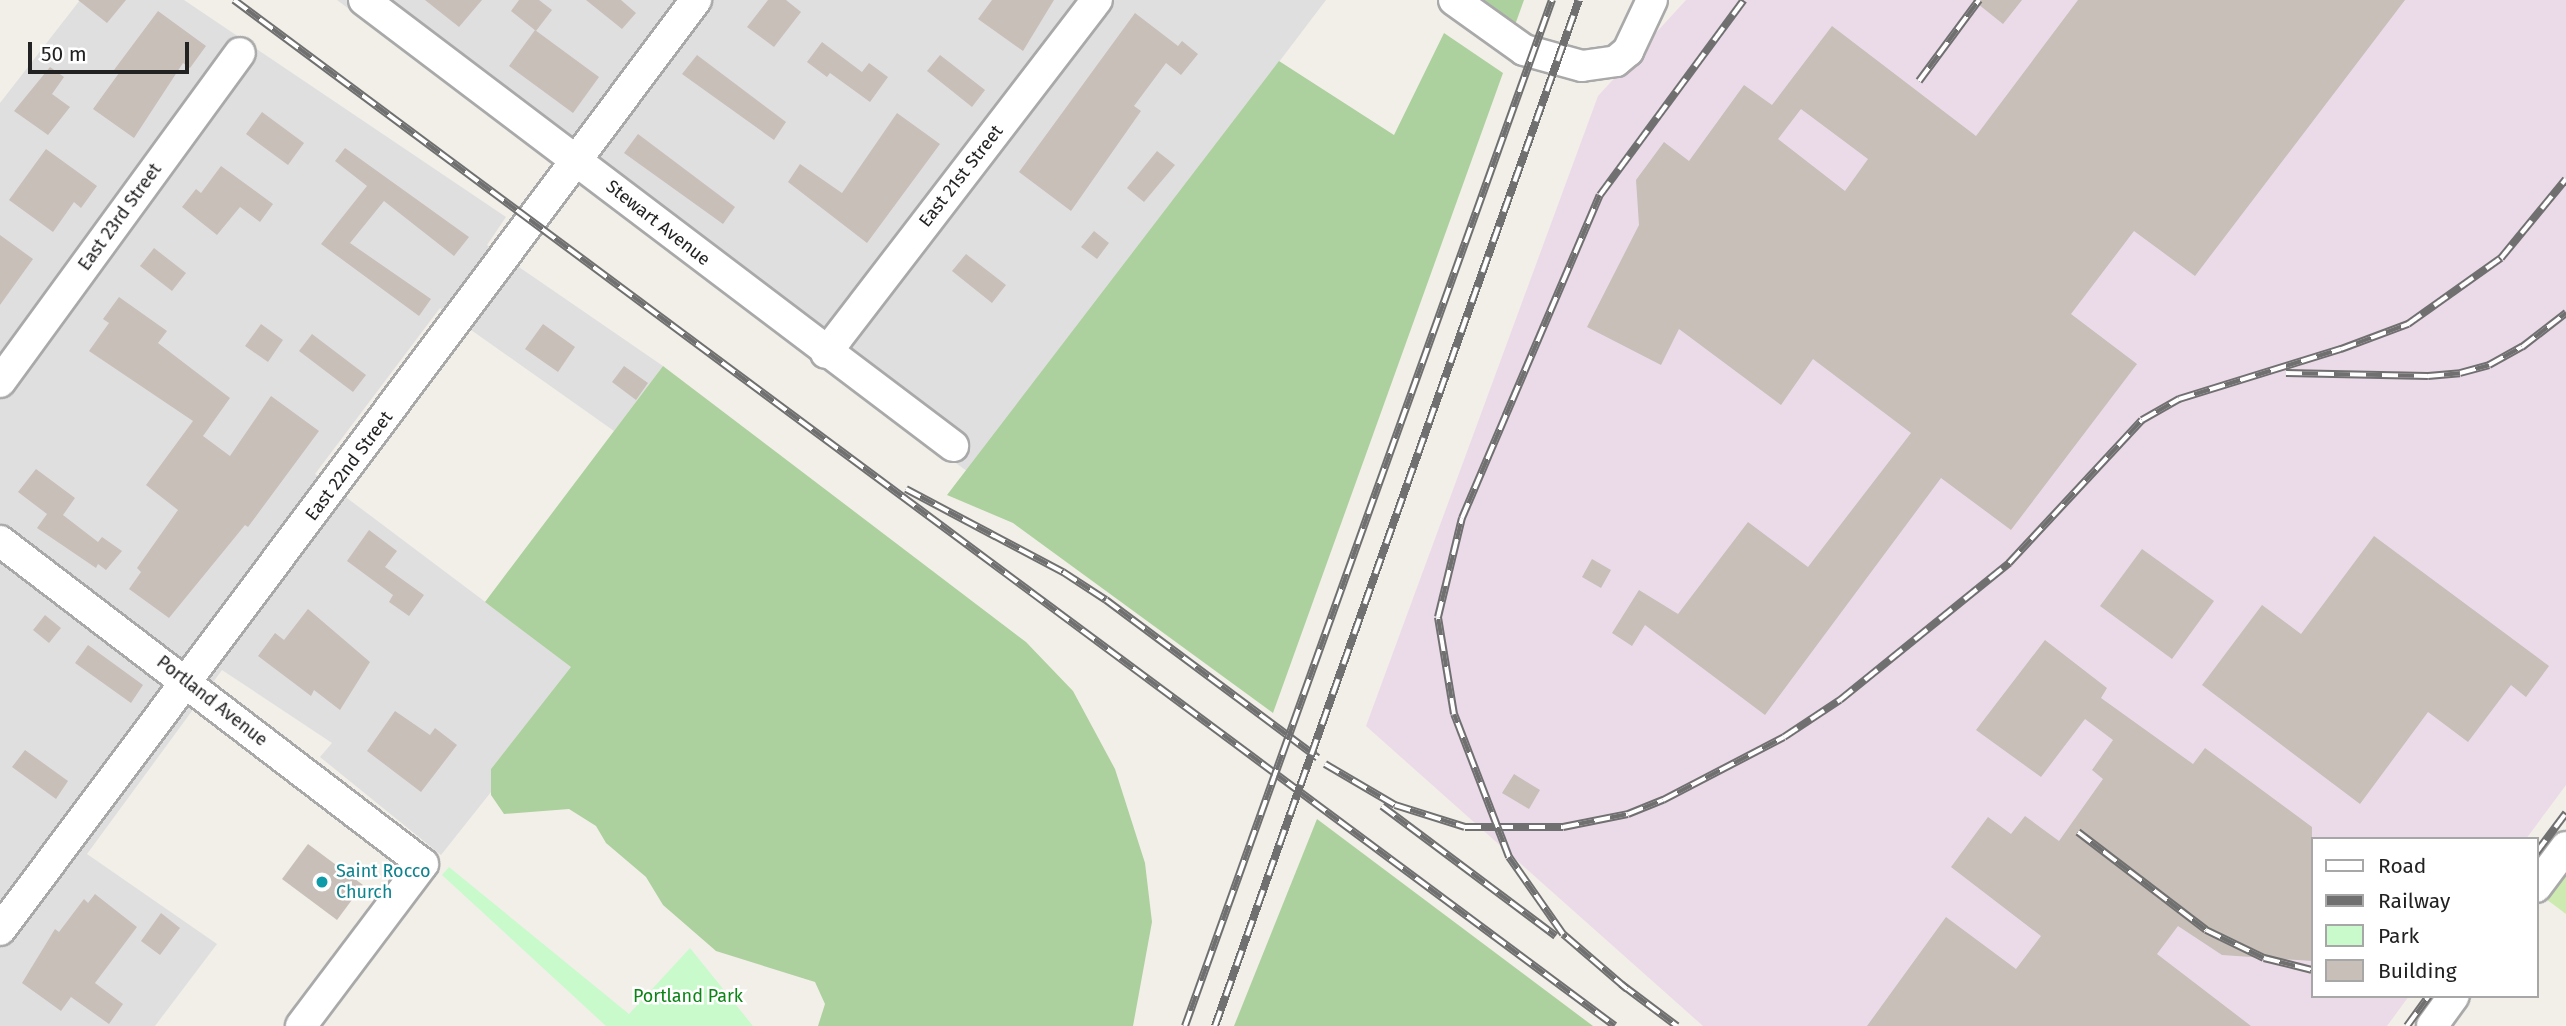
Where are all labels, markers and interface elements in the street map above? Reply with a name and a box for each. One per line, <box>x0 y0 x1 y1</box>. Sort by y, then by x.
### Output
scale bar <box>32 28 192 72</box>
text: 50 m <box>41 41 87 67</box>
street label: East 21st Street <box>914 121 1008 231</box>
street label: East 23rd Street <box>74 159 166 275</box>
street label: Stewart Avenue <box>602 176 714 270</box>
street label: East 22nd Street <box>301 407 397 525</box>
street label: Portland Avenue <box>152 651 272 751</box>
legend <box>2310 837 2538 998</box>
text: Road <box>2378 853 2426 879</box>
place label: Saint Rocco Church <box>336 861 431 903</box>
marker: Saint Rocco Church <box>314 874 330 890</box>
text: Railway <box>2378 888 2450 914</box>
text: Park <box>2378 923 2419 949</box>
text: Building <box>2378 958 2457 984</box>
park label: Portland Park <box>633 985 743 1007</box>

